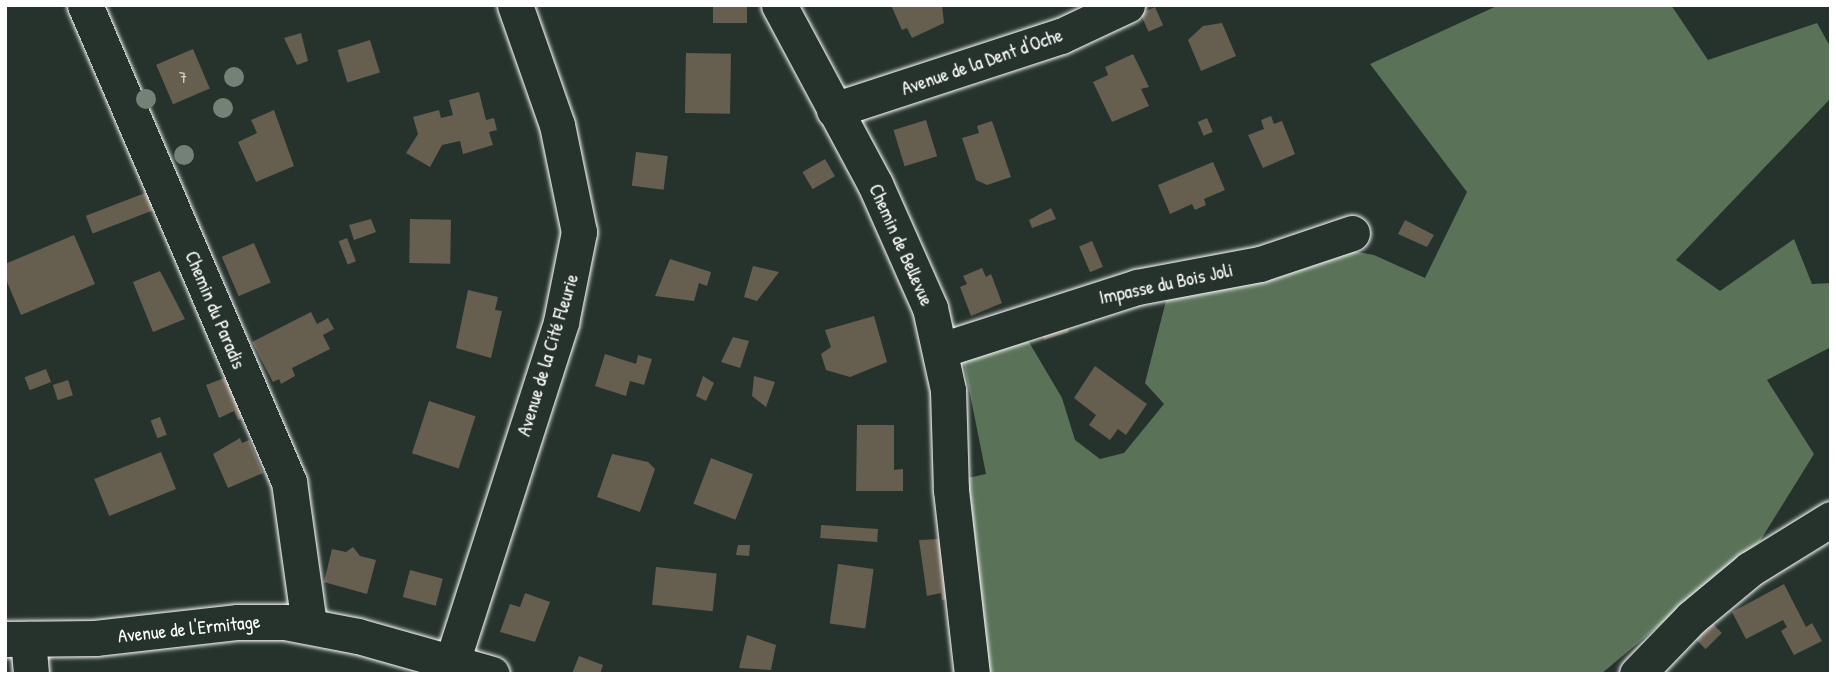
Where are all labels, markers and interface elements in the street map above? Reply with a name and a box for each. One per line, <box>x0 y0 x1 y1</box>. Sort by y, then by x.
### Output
street label: Avenue de la Dent d'Oche <box>898 24 1066 100</box>
house number: 7 <box>179 67 187 87</box>
street label: Chemin de Bellevue <box>864 180 938 310</box>
street label: Chemin du Paradis <box>180 248 250 372</box>
street label: Impasse du Bois Joli <box>1097 259 1235 309</box>
street label: Avenue de la Cité Fleurie <box>512 271 584 439</box>
street label: Avenue de l'Ermitage <box>117 610 261 648</box>

